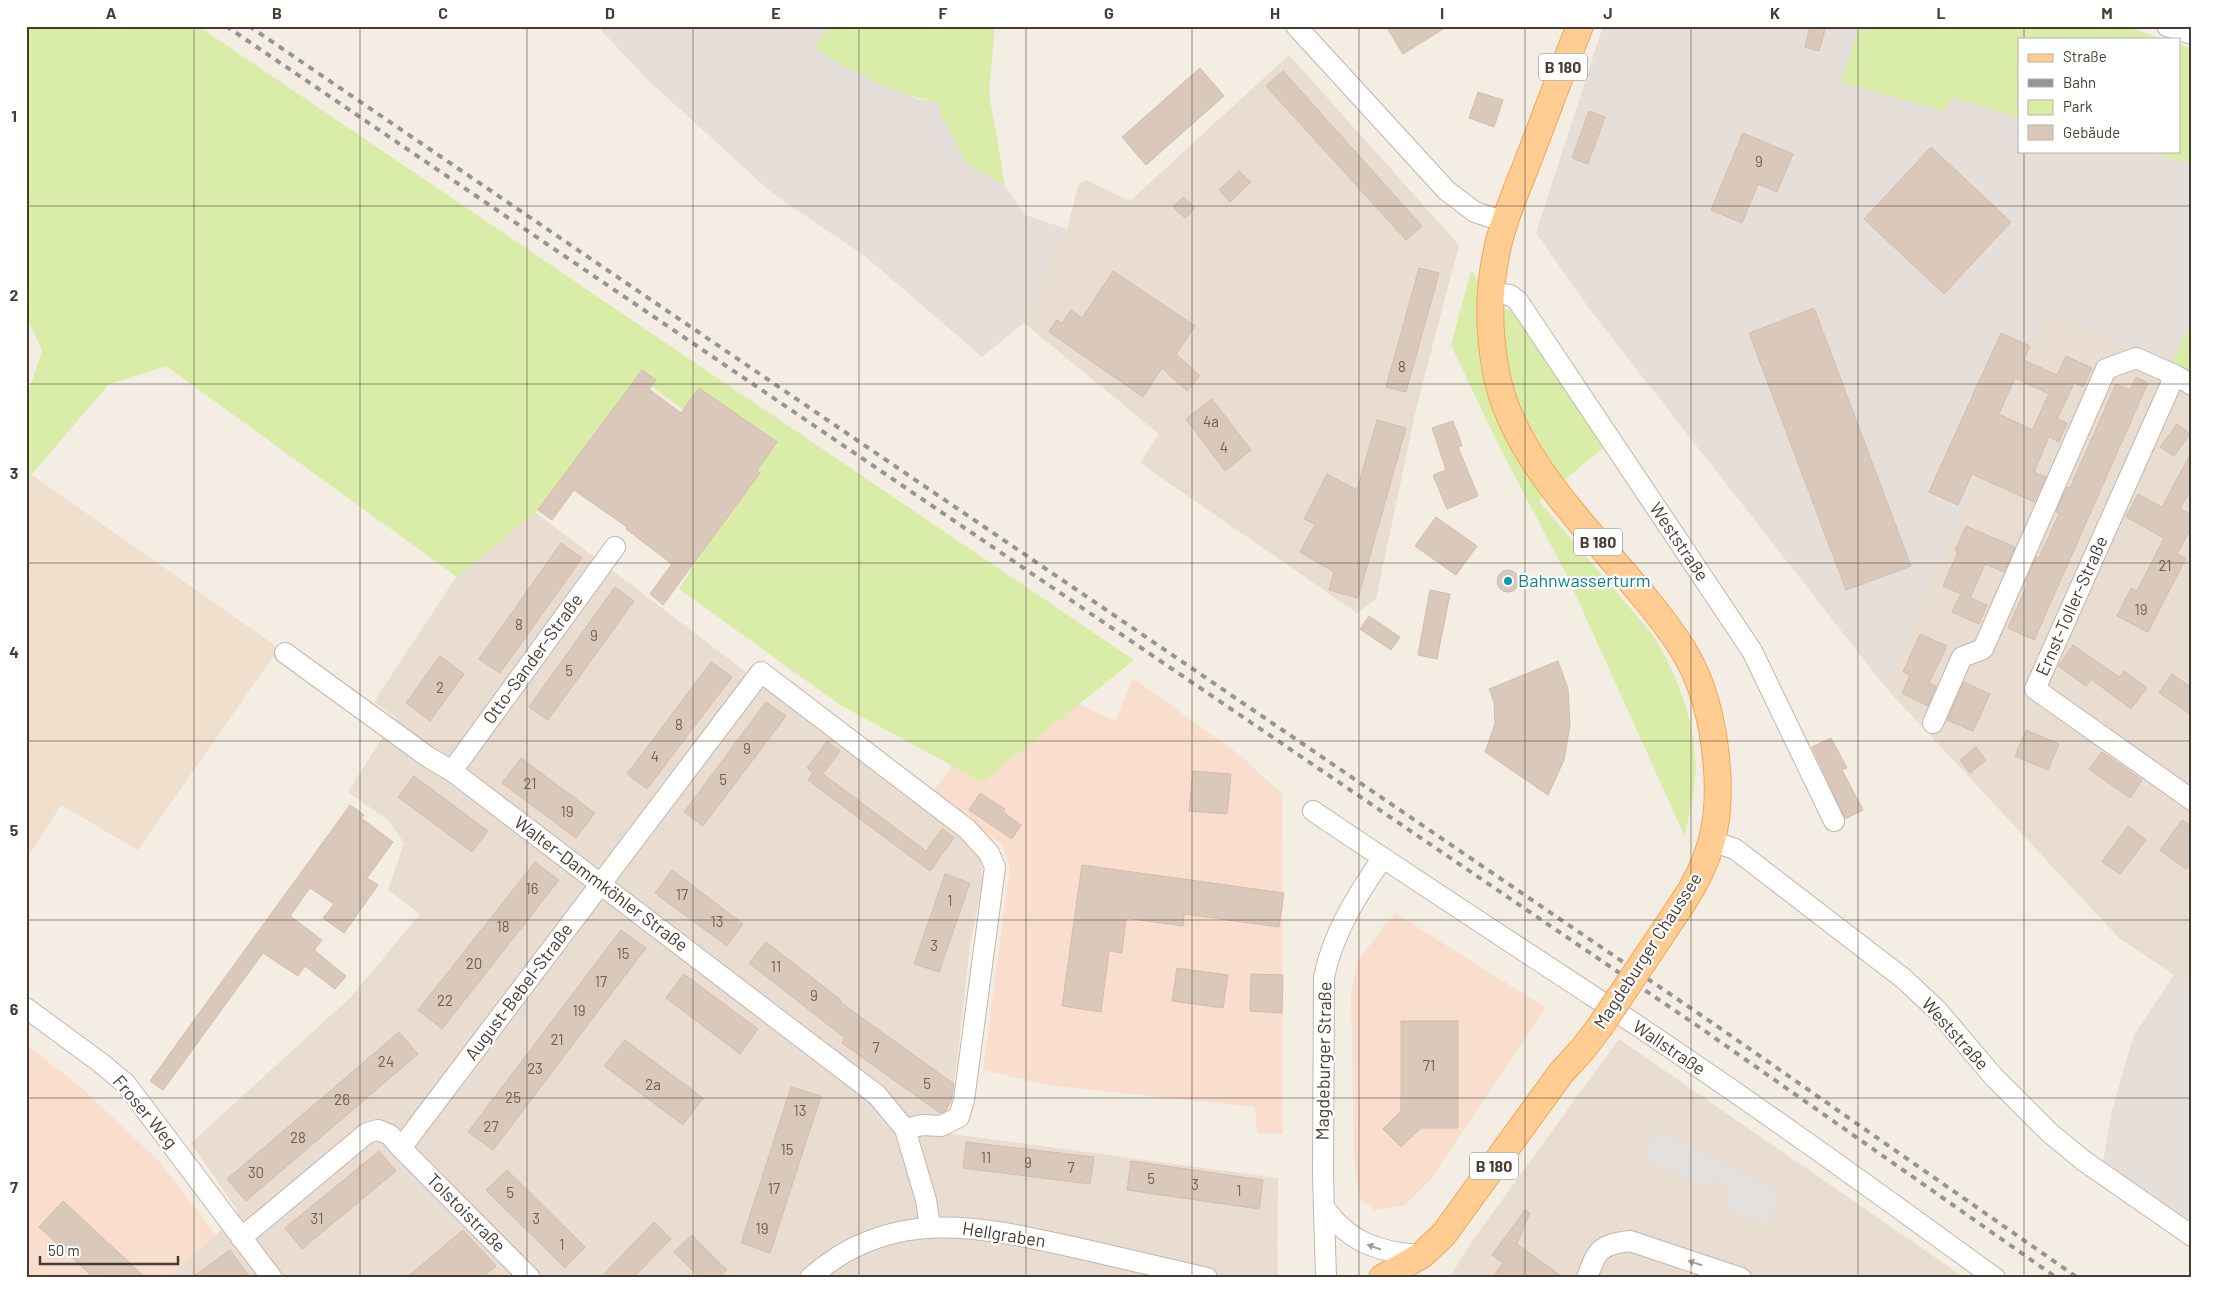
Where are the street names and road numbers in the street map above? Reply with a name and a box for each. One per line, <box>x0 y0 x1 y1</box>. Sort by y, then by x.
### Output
road number: B 180 <box>1539 54 1587 80</box>
street label: Weststraße <box>1646 498 1714 585</box>
road number: B 180 <box>1574 528 1622 556</box>
street label: Ernst-Toller-Straße <box>2030 532 2112 679</box>
street label: Otto-Sander-Straße <box>478 589 587 728</box>
street label: Walter-Dammköhler Straße <box>510 811 693 956</box>
street label: Magdeburger Chaussee <box>1588 868 1706 1033</box>
street label: August-Bebel-Straße <box>460 919 577 1064</box>
street label: Magdeburger Straße <box>1311 981 1335 1141</box>
street label: Weststraße <box>1917 992 1994 1074</box>
street label: Wallstraße <box>1629 1015 1710 1079</box>
street label: Froser Weg <box>109 1070 183 1152</box>
road number: B 180 <box>1470 1152 1518 1180</box>
street label: Tolstoistraße <box>423 1168 511 1256</box>
street label: Hellgraben <box>961 1217 1047 1251</box>

